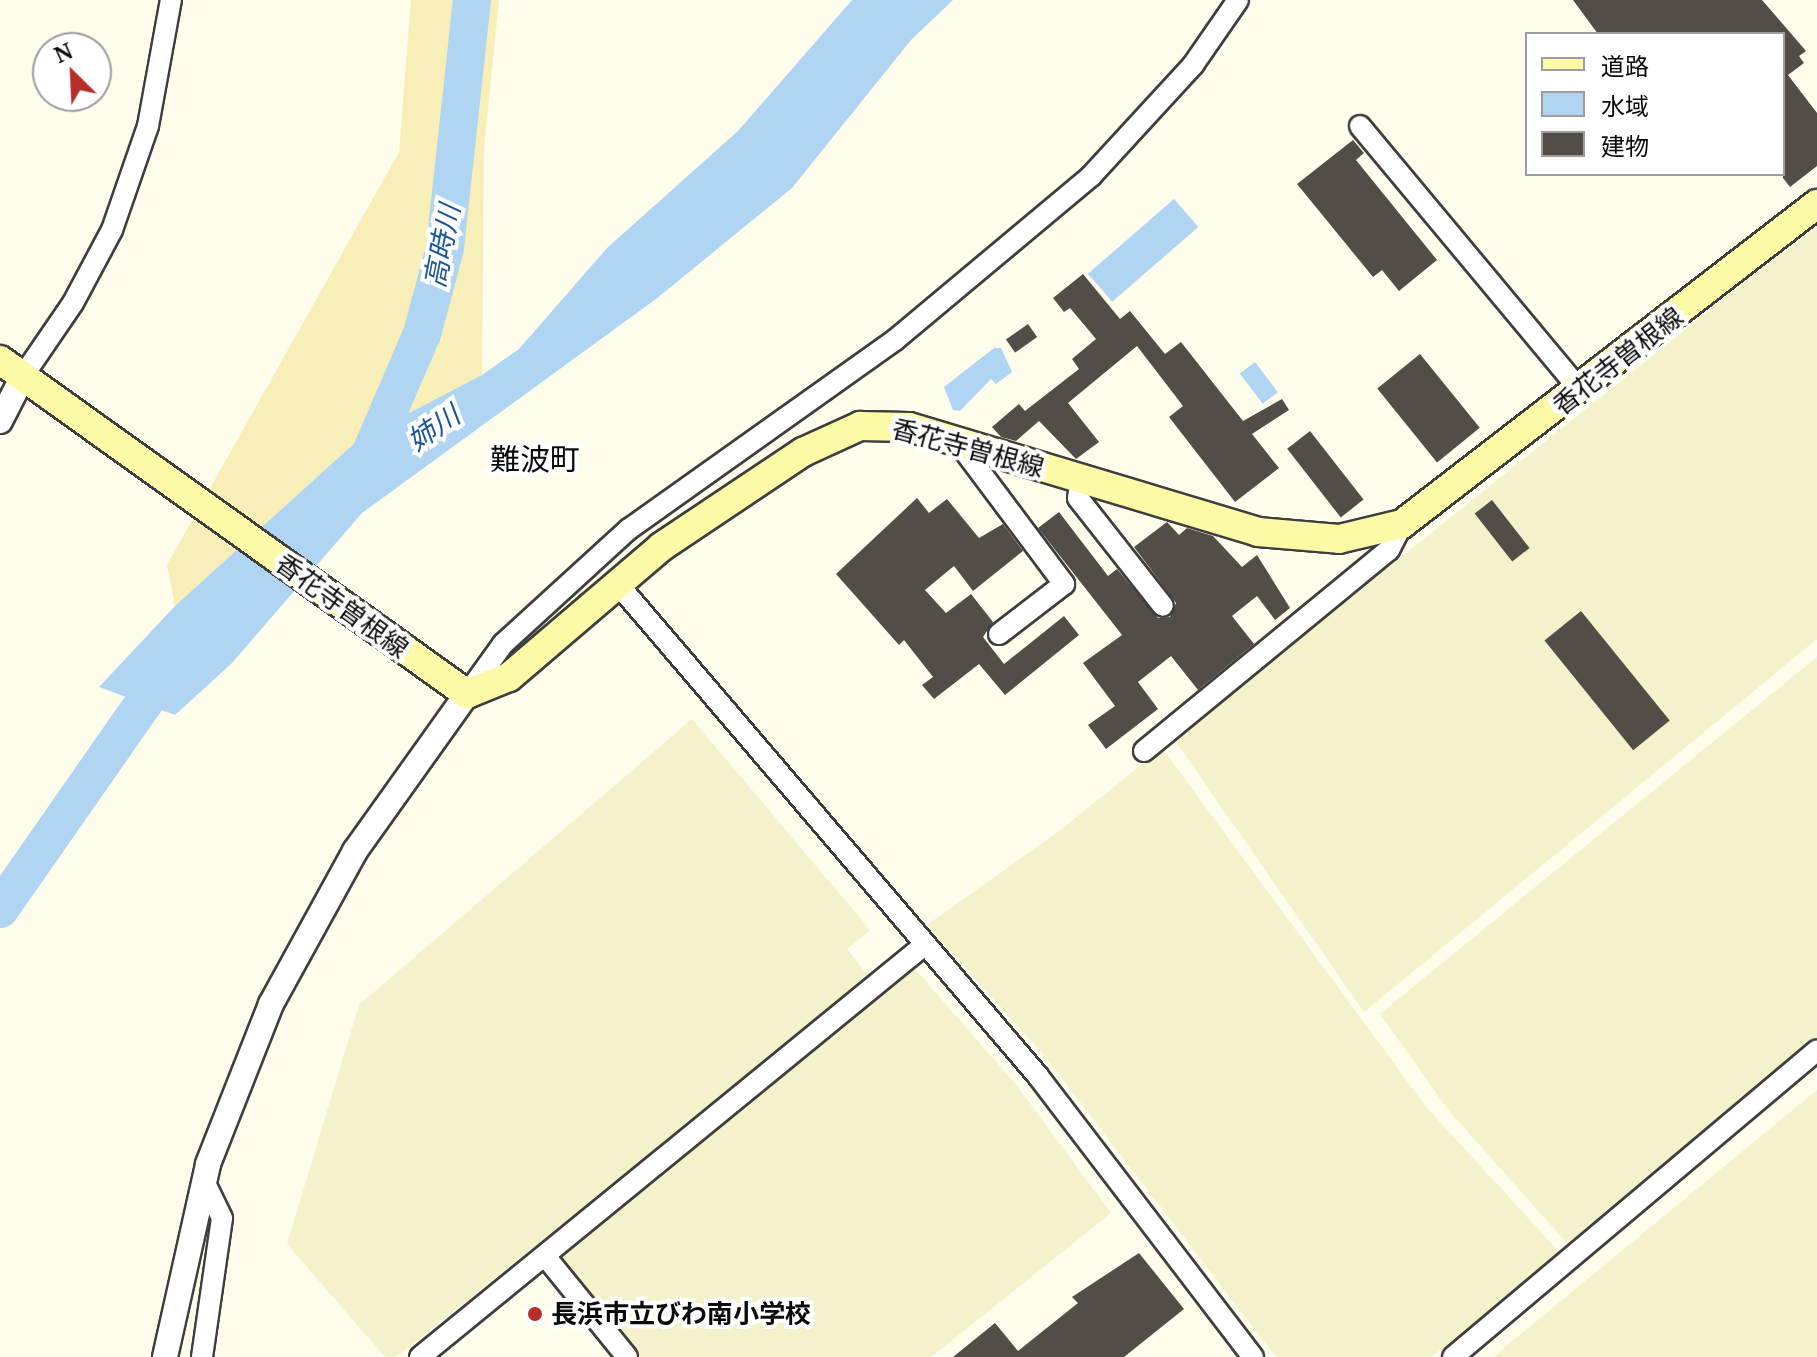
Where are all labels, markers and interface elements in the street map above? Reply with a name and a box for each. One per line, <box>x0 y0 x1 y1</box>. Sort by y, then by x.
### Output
north arrow <box>32 32 112 112</box>
legend <box>1525 32 1785 176</box>
text: N <box>49 35 77 69</box>
text: 道路 <box>1601 49 1649 82</box>
text: 水域 <box>1601 89 1649 122</box>
text: 建物 <box>1601 129 1649 162</box>
water label: 高時川 <box>416 202 466 290</box>
street label: 香花寺曽根線 <box>1547 301 1689 421</box>
water label: 姉川 <box>400 397 466 457</box>
street label: 香花寺曽根線 <box>889 413 1047 483</box>
district label: 難波町 <box>490 441 580 477</box>
street label: 香花寺曽根線 <box>270 548 414 664</box>
place label: 長浜市立びわ南小学校 <box>551 1298 811 1330</box>
marker: 長浜市立びわ南小学校 <box>526 1305 544 1323</box>

